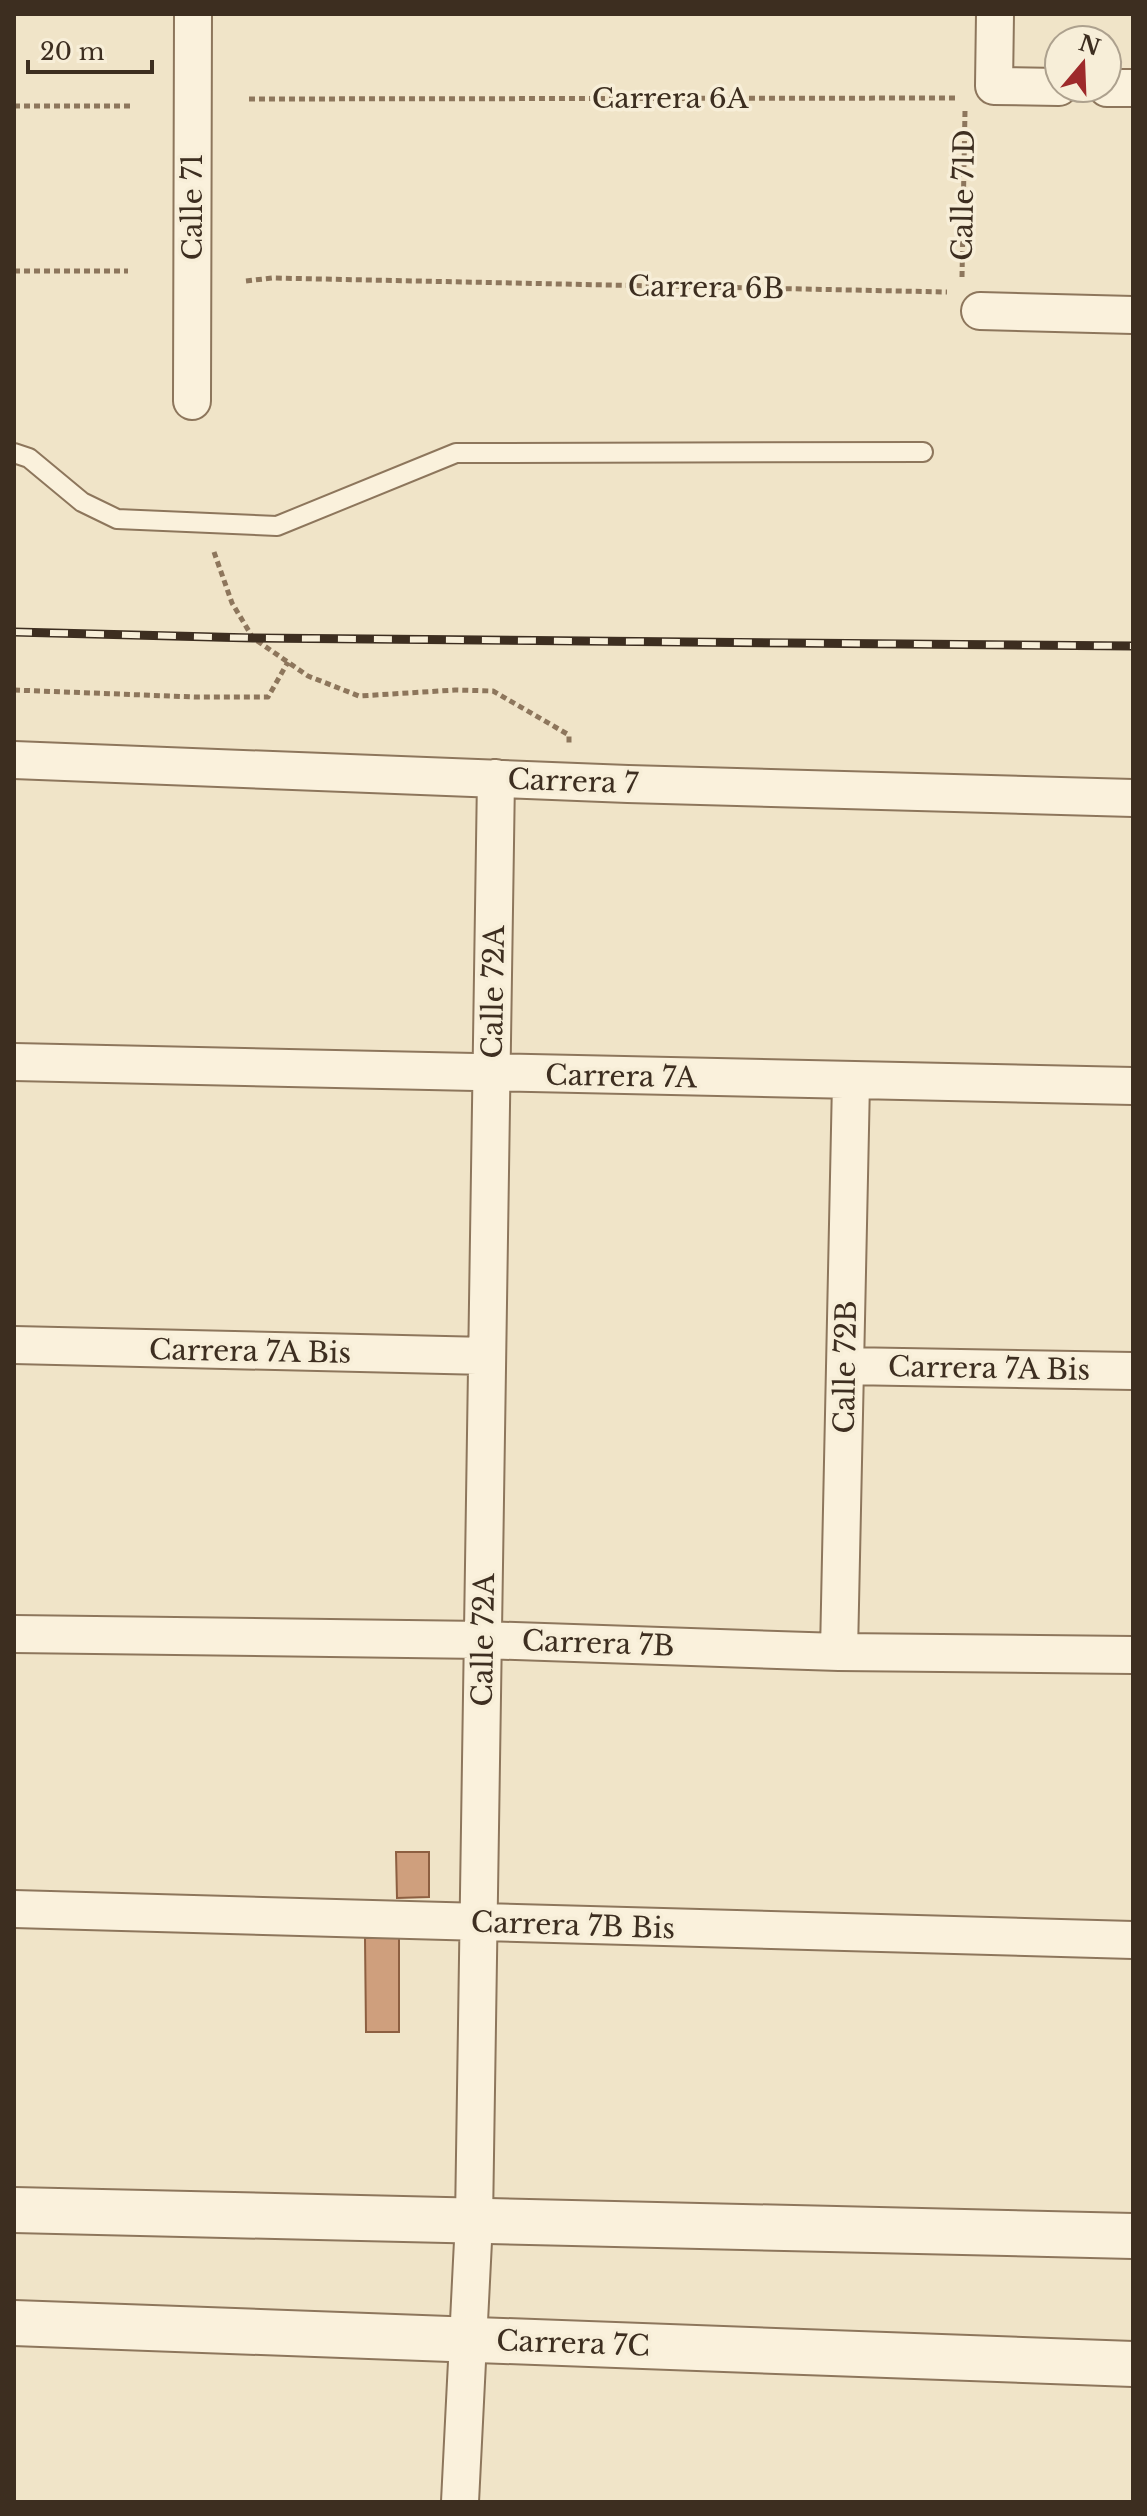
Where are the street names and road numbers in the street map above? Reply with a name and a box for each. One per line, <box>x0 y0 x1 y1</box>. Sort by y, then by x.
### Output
street label: Carrera 6A <box>592 81 749 116</box>
street label: Calle 71D <box>945 129 982 261</box>
street label: Calle 71 <box>175 154 210 260</box>
street label: Carrera 6B <box>627 269 785 306</box>
street label: Carrera 7 <box>507 762 640 801</box>
street label: Calle 72A <box>475 925 512 1059</box>
street label: Carrera 7A <box>545 1058 698 1095</box>
street label: Calle 72B <box>827 1300 864 1434</box>
street label: Carrera 7A Bis <box>149 1332 351 1371</box>
street label: Carrera 7A Bis <box>888 1349 1090 1388</box>
street label: Calle 72A <box>465 1573 502 1707</box>
street label: Carrera 7B <box>521 1623 675 1664</box>
street label: Carrera 7B Bis <box>470 1904 676 1947</box>
street label: Carrera 7C <box>496 2323 650 2364</box>

